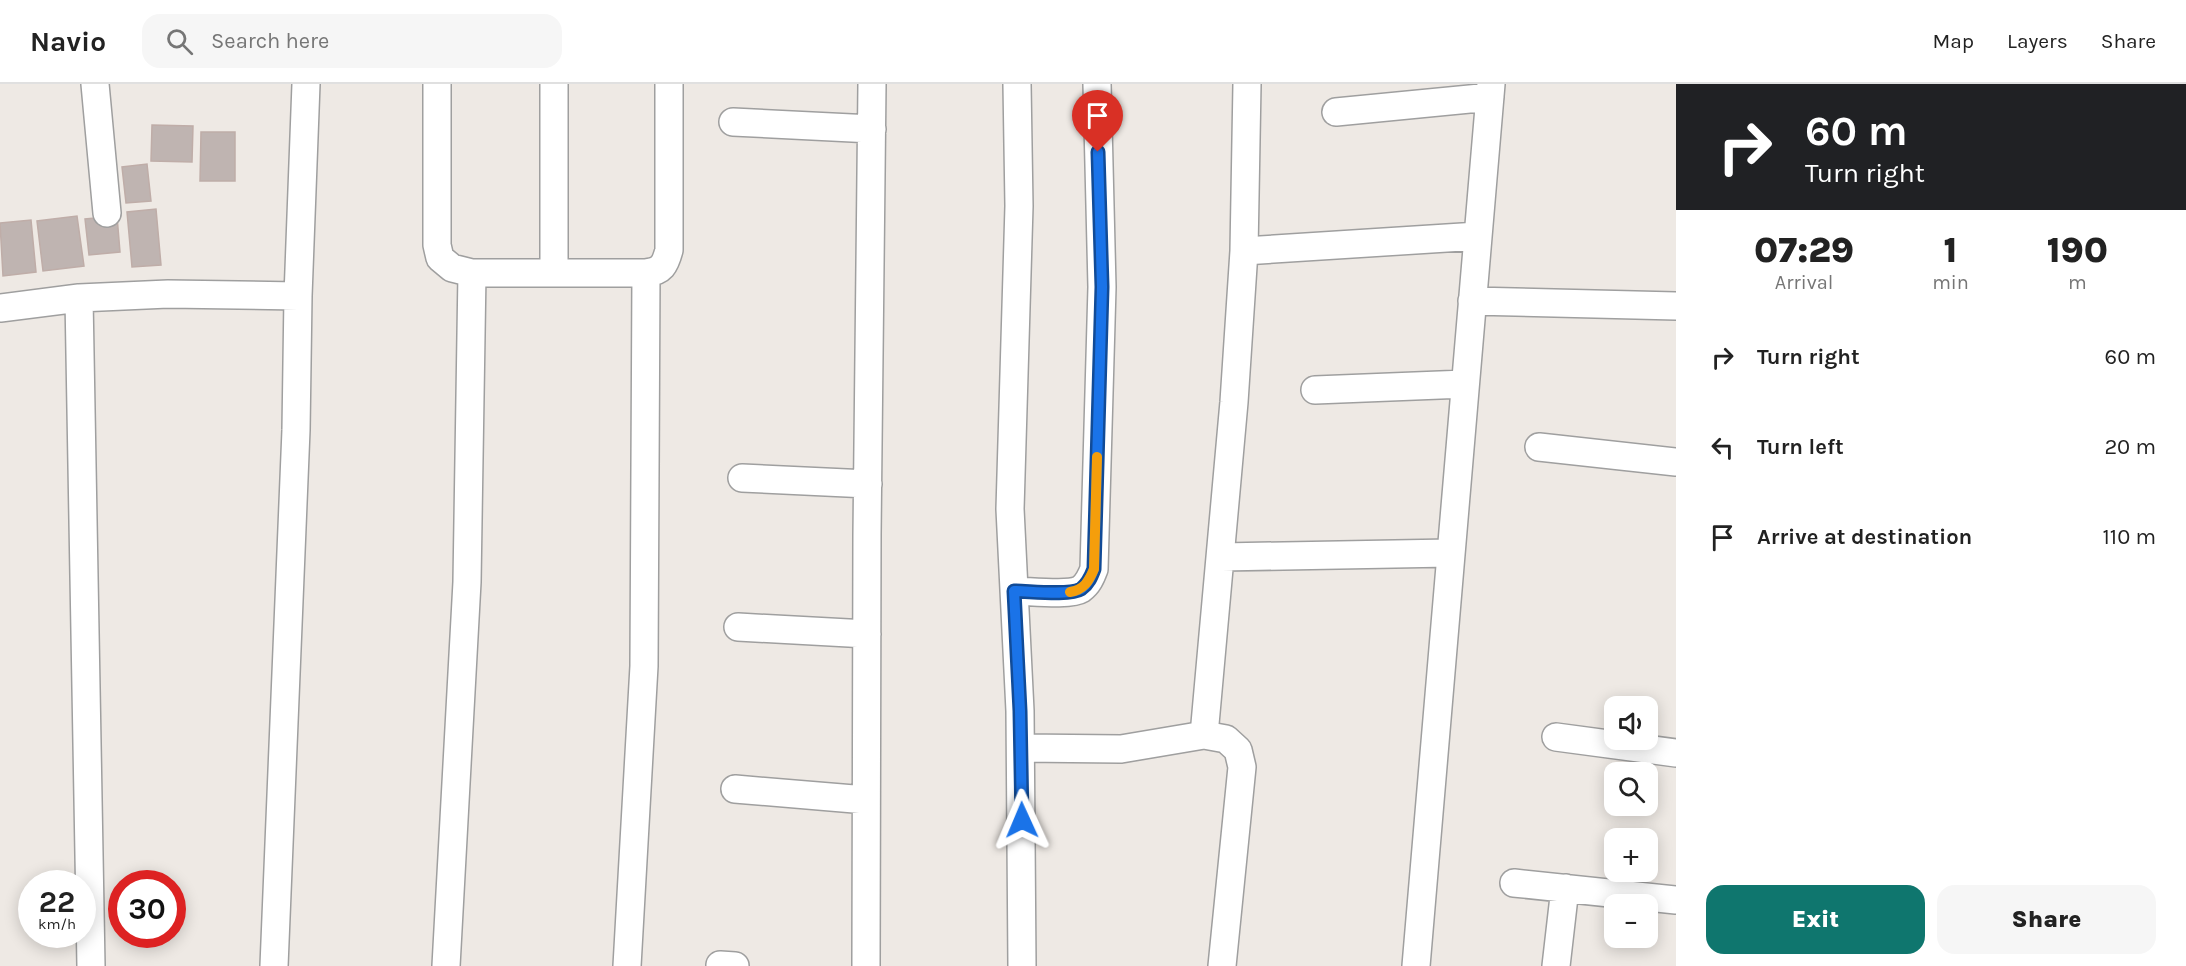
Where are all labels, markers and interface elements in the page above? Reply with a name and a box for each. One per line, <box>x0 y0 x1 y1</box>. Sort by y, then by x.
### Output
search box <box>142 14 562 68</box>
text: Navio <box>30 25 106 58</box>
icon: search <box>163 25 196 58</box>
text: Search here <box>211 28 329 54</box>
text: Map <box>1932 29 1974 53</box>
text: Layers <box>2007 29 2068 53</box>
text: Share <box>2101 29 2156 53</box>
pin <box>1072 90 1123 152</box>
icon: arrive <box>1081 99 1114 132</box>
text: 60 m <box>1805 106 1908 156</box>
icon: right <box>1706 108 1784 186</box>
text: Turn right <box>1805 157 1925 189</box>
text: 07:29 <box>1754 229 1854 271</box>
text: 1 <box>1944 229 1957 271</box>
text: 190 <box>2047 229 2108 271</box>
text: Arrival <box>1775 271 1833 294</box>
text: min <box>1932 271 1969 294</box>
text: m <box>2068 271 2087 294</box>
icon: right <box>1706 341 1739 374</box>
text: Turn right <box>1757 344 1860 370</box>
text: 60 m <box>2105 344 2156 370</box>
icon: left <box>1706 431 1739 464</box>
text: Turn left <box>1757 434 1844 460</box>
text: 20 m <box>2104 434 2156 460</box>
icon: arrive <box>1706 521 1739 554</box>
text: Arrive at destination <box>1757 524 1972 550</box>
text: 110 m <box>2103 524 2156 550</box>
map controls <box>1604 696 1658 948</box>
button: sound <box>1604 696 1658 750</box>
button: search <box>1604 762 1658 816</box>
position arrow <box>990 788 1054 852</box>
button: + <box>1604 828 1658 882</box>
speed limit sign: 30 <box>108 870 186 948</box>
text: 22 <box>39 884 75 920</box>
button: Exit <box>1706 885 1925 954</box>
button: Share <box>1937 885 2156 954</box>
button: − <box>1604 894 1658 948</box>
text: km/h <box>38 915 76 933</box>

